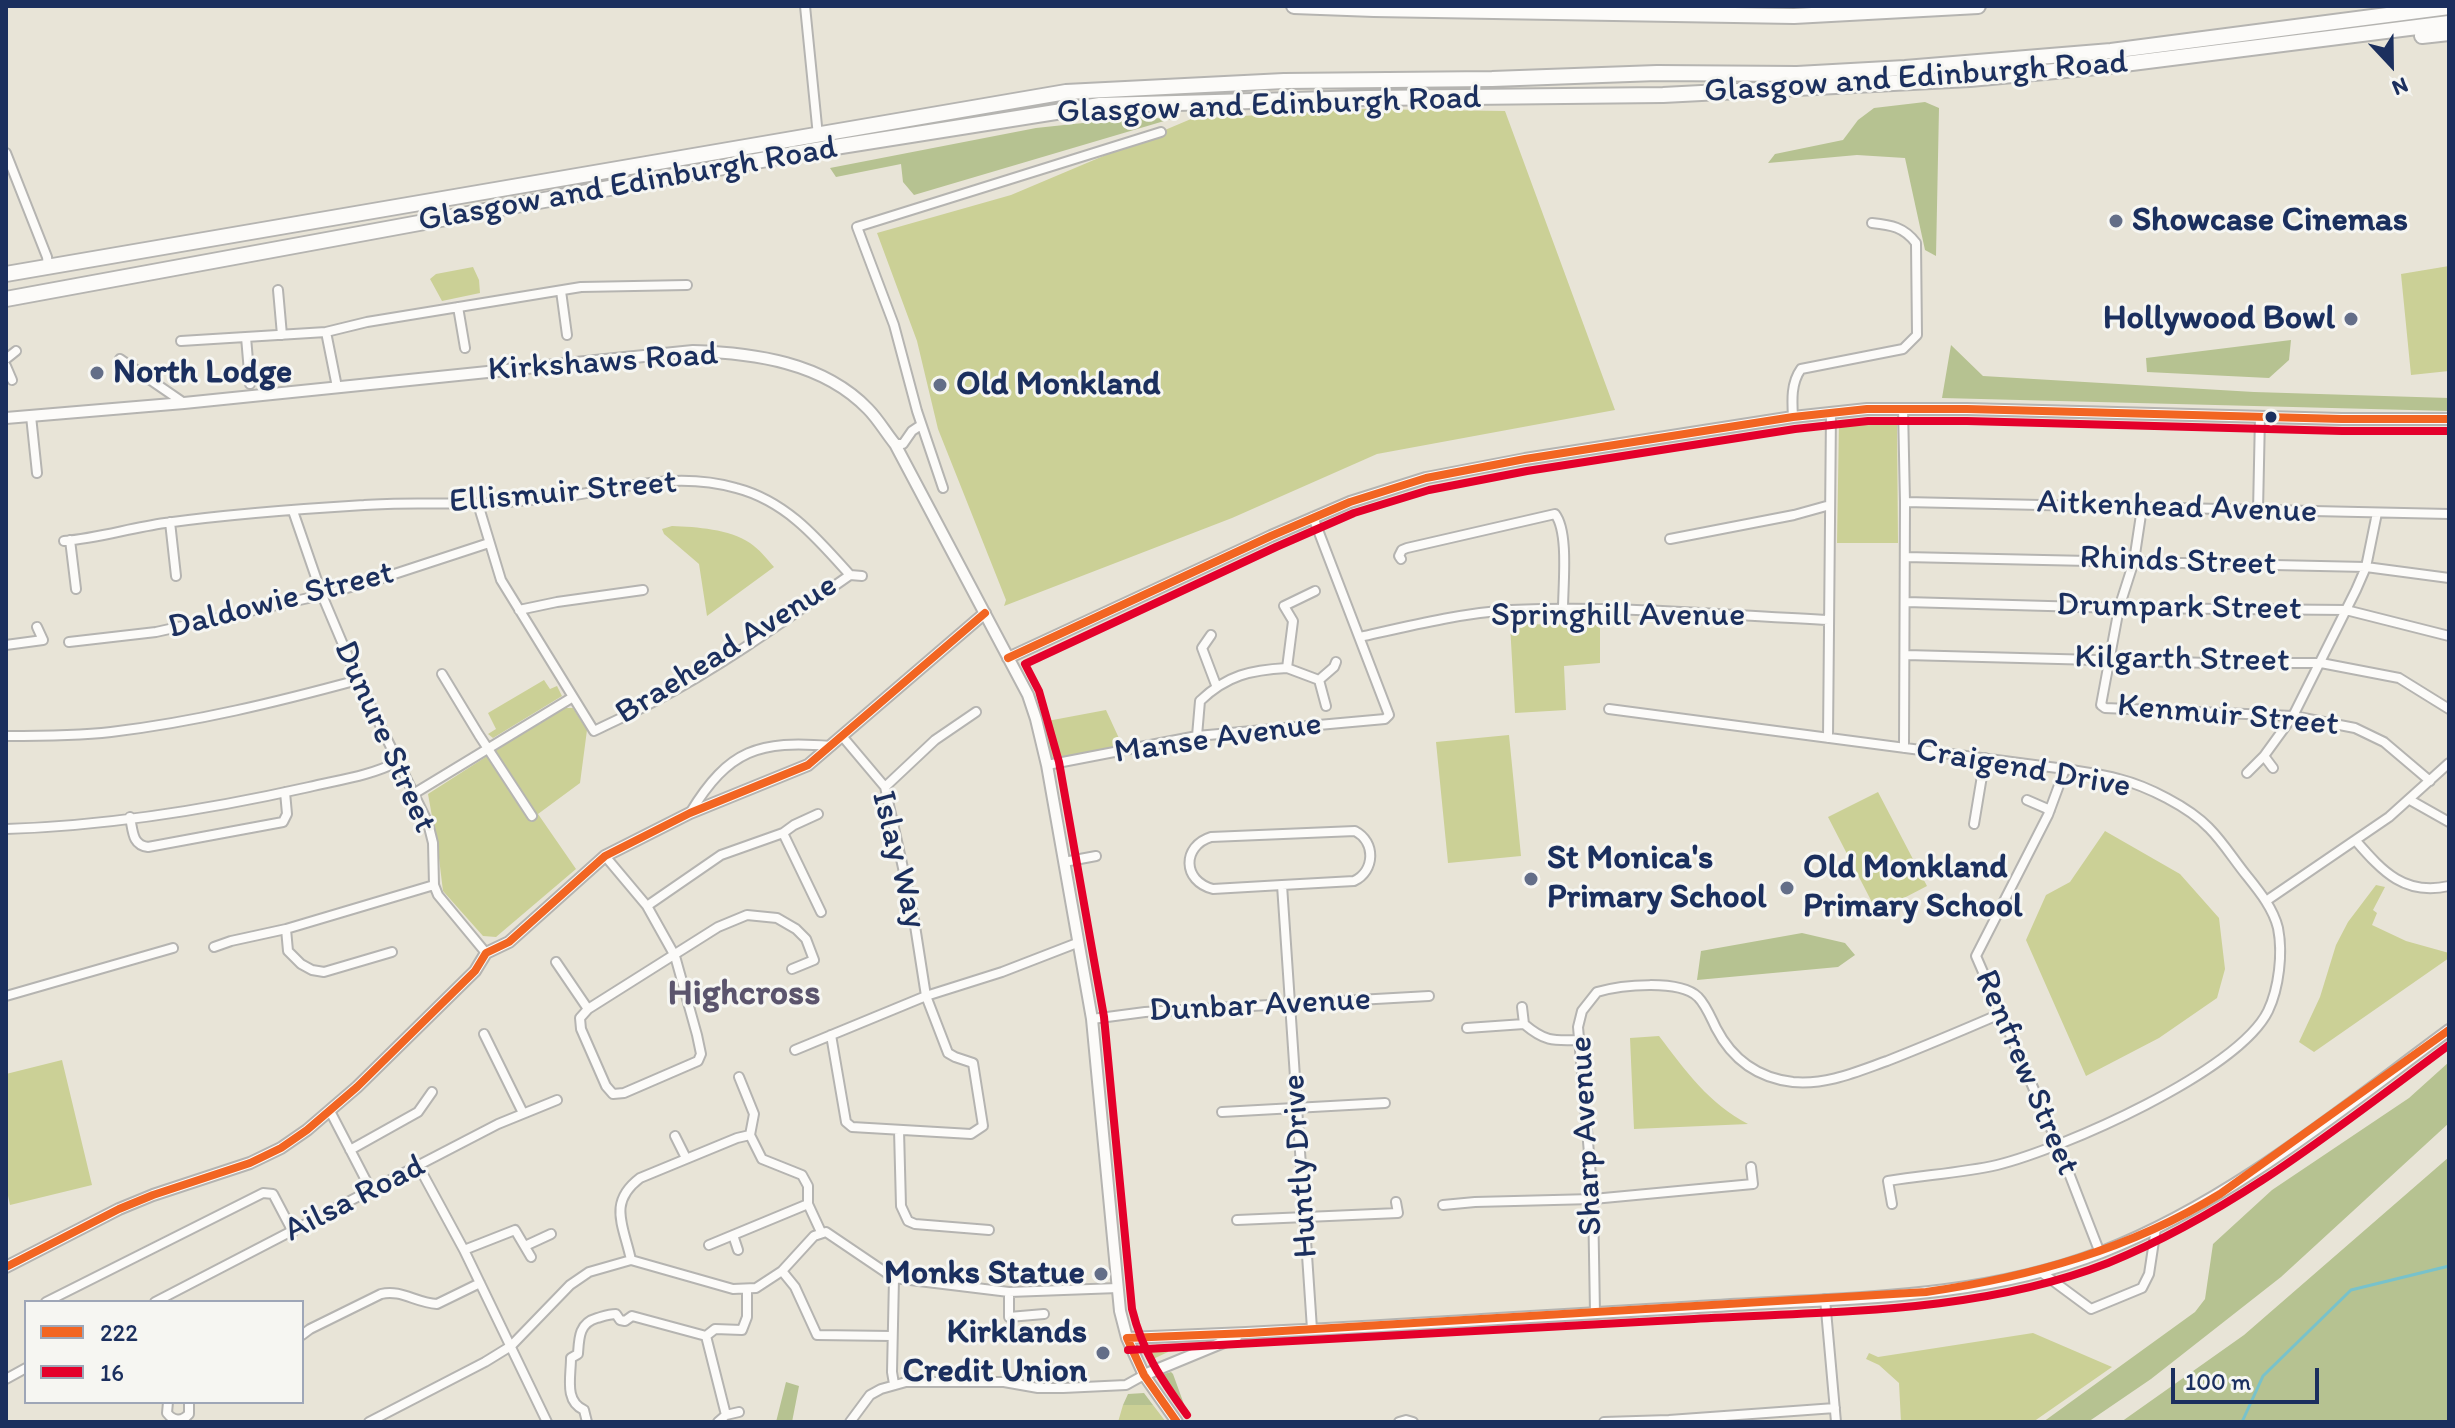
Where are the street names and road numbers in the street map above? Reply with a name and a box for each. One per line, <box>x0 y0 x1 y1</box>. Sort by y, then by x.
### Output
street label: Glasgow and Edinburgh Road <box>1703 43 2129 113</box>
street label: Glasgow and Edinburgh Road <box>1056 78 1482 134</box>
street label: Glasgow and Edinburgh Road <box>415 128 841 242</box>
street label: Kirkshaws Road <box>486 335 720 391</box>
street label: Ellismuir Street <box>448 463 678 523</box>
street label: Aitkenhead Avenue <box>2036 483 2318 533</box>
street label: Rhinds Street <box>2079 538 2277 586</box>
street label: Daldowie Street <box>164 553 398 649</box>
street label: Braehead Avenue <box>609 566 845 734</box>
street label: Drumpark Street <box>2056 585 2302 631</box>
street label: Springhill Avenue <box>1491 596 1745 636</box>
street label: Dunure Street <box>324 635 444 839</box>
street label: Kilgarth Street <box>2074 638 2290 682</box>
street label: Kenmuir Street <box>2115 686 2341 746</box>
street label: Manse Avenue <box>1112 704 1324 774</box>
street label: Craigend Drive <box>1912 730 2134 808</box>
street label: Islay Way <box>861 787 935 933</box>
street label: Renfrew Street <box>1964 964 2088 1182</box>
street label: Dunbar Avenue <box>1148 980 1372 1032</box>
street label: Sharp Avenue <box>1561 1035 1613 1237</box>
street label: Huntly Drive <box>1274 1073 1328 1259</box>
street label: Ailsa Road <box>278 1146 432 1252</box>

